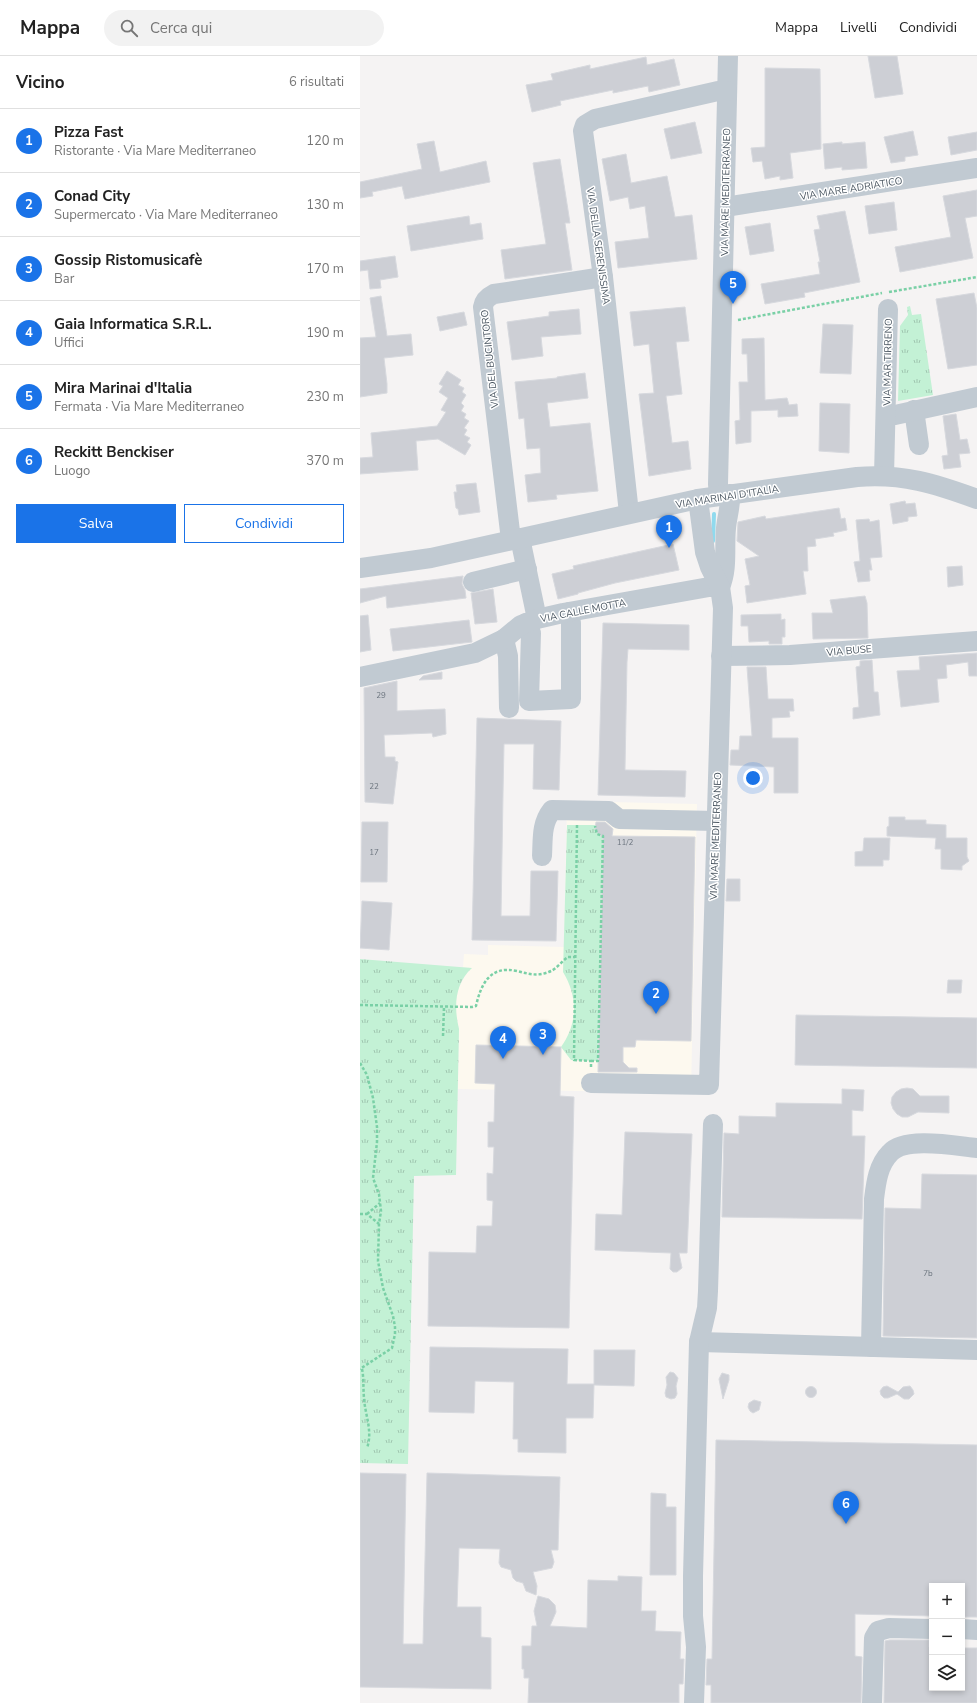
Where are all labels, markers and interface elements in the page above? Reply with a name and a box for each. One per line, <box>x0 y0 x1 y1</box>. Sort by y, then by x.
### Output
search box <box>104 10 384 46</box>
text: Mappa <box>20 15 80 41</box>
icon: search <box>118 17 140 39</box>
text: Cerca qui <box>150 18 212 38</box>
text: Mappa <box>775 18 818 37</box>
text: Livelli <box>840 18 877 37</box>
text: Condividi <box>899 18 957 37</box>
text: Vicino <box>16 71 65 94</box>
text: 6 risultati <box>289 73 344 91</box>
text: Pizza Fast <box>54 122 123 142</box>
street label: VIA MARE MEDITERRANEO <box>718 128 734 257</box>
text: 1 <box>25 132 33 150</box>
text: 120 m <box>306 132 344 150</box>
text: Ristorante · Via Mare Mediterraneo <box>54 142 256 160</box>
street label: VIA MARE ADRIATICO <box>798 174 904 204</box>
text: Conad City <box>54 186 130 206</box>
street label: VIA DELLA SERENISSIMA <box>583 186 613 306</box>
text: 2 <box>25 196 33 214</box>
text: 130 m <box>306 196 344 214</box>
text: Supermercato · Via Mare Mediterraneo <box>54 206 278 224</box>
text: Gossip Ristomusicafè <box>54 250 203 270</box>
text: 3 <box>25 260 33 278</box>
text: 170 m <box>306 260 344 278</box>
text: Bar <box>54 270 74 288</box>
pin: 5 <box>720 271 746 304</box>
street label: VIA DEL BUCINTORO <box>478 309 502 410</box>
text: Gaia Informatica S.R.L. <box>54 314 212 334</box>
street label: VIA MAR TIRRENO <box>880 318 896 407</box>
text: 4 <box>25 324 33 342</box>
text: 190 m <box>306 324 344 342</box>
text: Uffici <box>54 334 84 352</box>
text: Mira Marinai d'Italia <box>54 378 192 398</box>
text: 5 <box>25 388 33 406</box>
text: 230 m <box>306 388 344 406</box>
text: Fermata · Via Mare Mediterraneo <box>54 398 244 416</box>
text: Reckitt Benckiser <box>54 442 174 462</box>
text: 6 <box>25 452 33 470</box>
text: 370 m <box>306 452 344 470</box>
text: Luogo <box>54 462 90 480</box>
street label: VIA MARINAI D'ITALIA <box>674 482 780 512</box>
button: Salva <box>16 504 176 543</box>
button: Condividi <box>184 504 344 543</box>
pin: 1 <box>656 515 682 548</box>
street label: VIA CALLE MOTTA <box>538 596 628 626</box>
street label: VIA BUSE <box>825 642 872 660</box>
house number: 29 <box>376 690 386 701</box>
your location <box>743 768 763 788</box>
street label: VIA MARE MEDITERRANEO <box>707 772 725 901</box>
house number: 22 <box>369 781 379 792</box>
house number: 11/2 <box>617 837 634 848</box>
house number: 17 <box>369 847 379 858</box>
pin: 2 <box>643 981 669 1014</box>
pin: 3 <box>530 1022 556 1055</box>
pin: 4 <box>490 1026 516 1059</box>
house number: 7b <box>923 1268 933 1279</box>
pin: 6 <box>833 1491 859 1524</box>
map controls <box>929 1583 965 1691</box>
button: + <box>929 1583 965 1619</box>
button: − <box>929 1619 965 1655</box>
button: layers <box>929 1655 965 1691</box>

